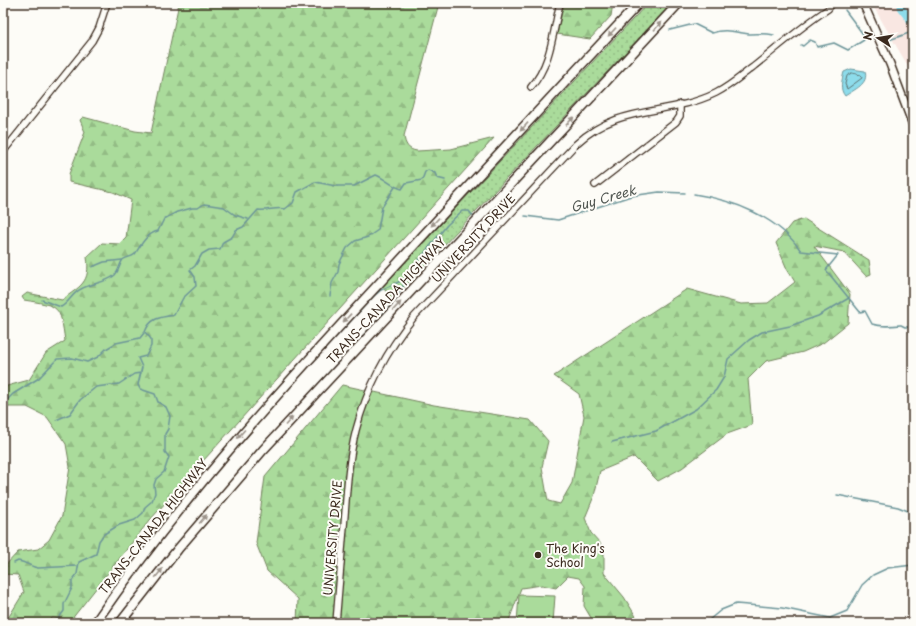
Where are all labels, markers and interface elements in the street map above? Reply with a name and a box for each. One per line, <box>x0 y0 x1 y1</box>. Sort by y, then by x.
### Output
north arrow <box>858 18 898 58</box>
one-way arrow <box>654 21 663 31</box>
one-way arrow <box>608 27 617 36</box>
text: N <box>859 30 877 42</box>
one-way arrow <box>565 116 575 126</box>
one-way arrow <box>519 122 528 132</box>
water label: Guy Creek <box>568 179 639 216</box>
street label: UNIVERSITY DRIVE <box>427 190 519 286</box>
one-way arrow <box>430 217 440 227</box>
street label: TRANS-CANADA HIGHWAY <box>322 232 450 368</box>
one-way arrow <box>392 301 402 311</box>
one-way arrow <box>343 313 352 322</box>
one-way arrow <box>284 416 294 426</box>
one-way arrow <box>236 429 246 439</box>
street label: TRANS-CANADA HIGHWAY <box>94 454 212 598</box>
street label: UNIVERSITY DRIVE <box>318 480 346 596</box>
one-way arrow <box>199 514 208 525</box>
place label: The King's School <box>546 539 605 571</box>
marker: The King's School <box>533 550 543 560</box>
one-way arrow <box>155 567 164 578</box>

